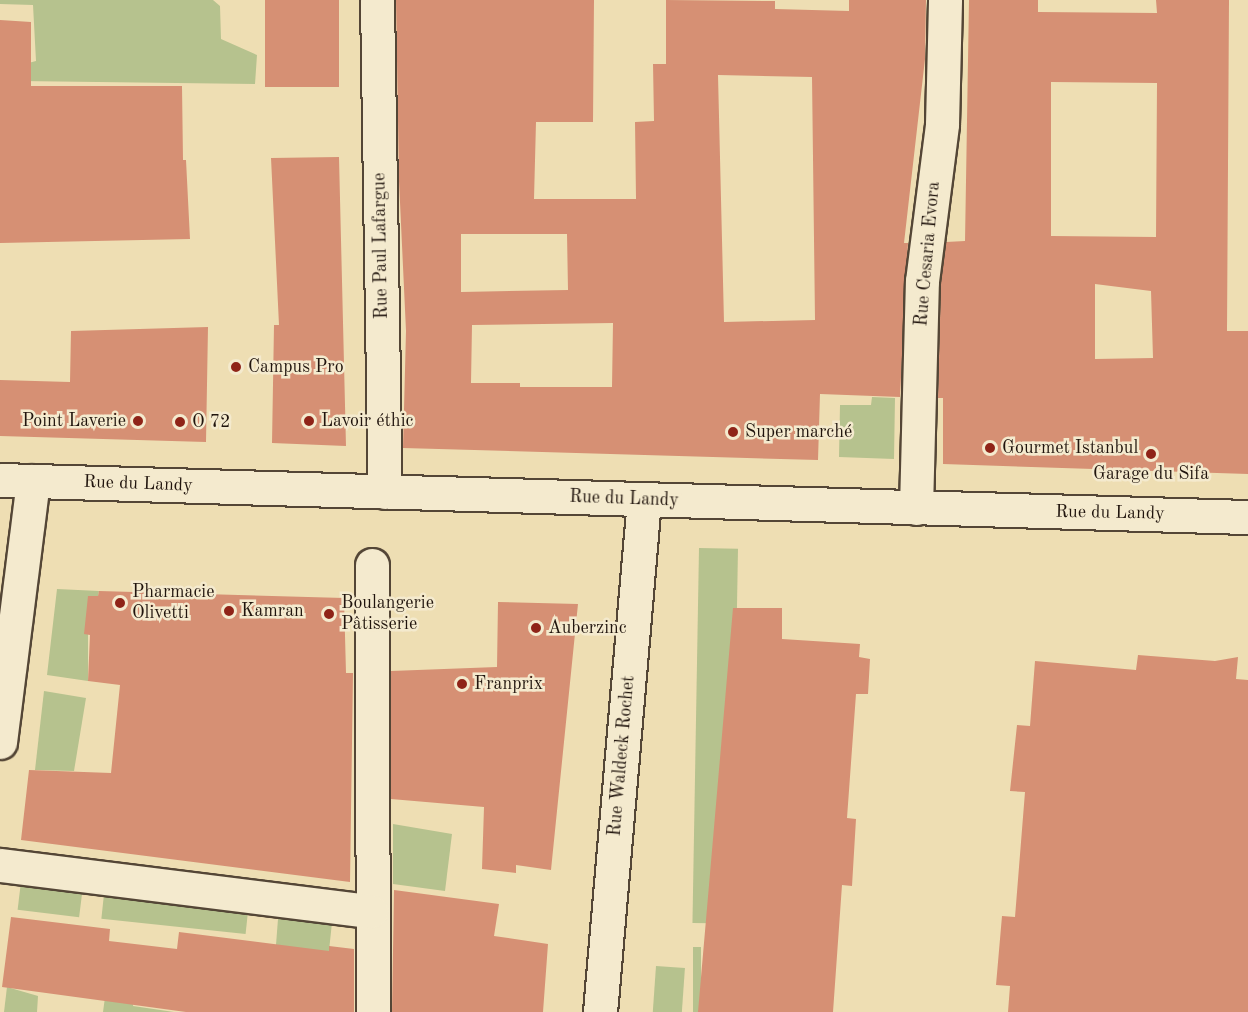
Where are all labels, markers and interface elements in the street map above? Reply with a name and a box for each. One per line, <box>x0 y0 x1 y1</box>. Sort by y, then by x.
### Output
street label: Rue Paul Lafargue <box>369 173 393 319</box>
street label: Rue Cesaria Evora <box>911 181 945 327</box>
place label: Campus Pro <box>248 356 344 378</box>
marker: Campus Pro <box>229 360 243 374</box>
place label: Point Laverie <box>22 410 126 432</box>
place label: Lavoir éthic <box>321 410 413 432</box>
place label: O 72 <box>192 411 231 433</box>
marker: Point Laverie <box>131 414 145 428</box>
marker: Lavoir éthic <box>302 414 316 428</box>
marker: O 72 <box>173 415 187 429</box>
place label: Super marché <box>745 421 852 443</box>
marker: Super marché <box>726 425 740 439</box>
place label: Gourmet Istanbul <box>1002 437 1138 459</box>
marker: Gourmet Istanbul <box>983 441 997 455</box>
marker: Garage du Sifa <box>1144 447 1158 461</box>
place label: Garage du Sifa <box>1093 463 1209 485</box>
street label: Rue du Landy <box>83 471 193 497</box>
street label: Rue du Landy <box>569 486 679 512</box>
street label: Rue du Landy <box>1055 501 1165 525</box>
place label: Pharmacie Olivetti <box>132 582 214 624</box>
place label: Boulangerie Pâtisserie <box>341 593 434 636</box>
marker: Pharmacie Olivetti <box>113 596 127 610</box>
place label: Kamran <box>241 600 304 622</box>
marker: Kamran <box>222 604 236 618</box>
marker: Boulangerie Pâtisserie <box>322 607 336 621</box>
place label: Auberzinc <box>548 617 627 639</box>
marker: Auberzinc <box>529 621 543 635</box>
place label: Franprix <box>474 673 543 695</box>
street label: Rue Waldeck Rochet <box>604 675 640 837</box>
marker: Franprix <box>455 677 469 691</box>

